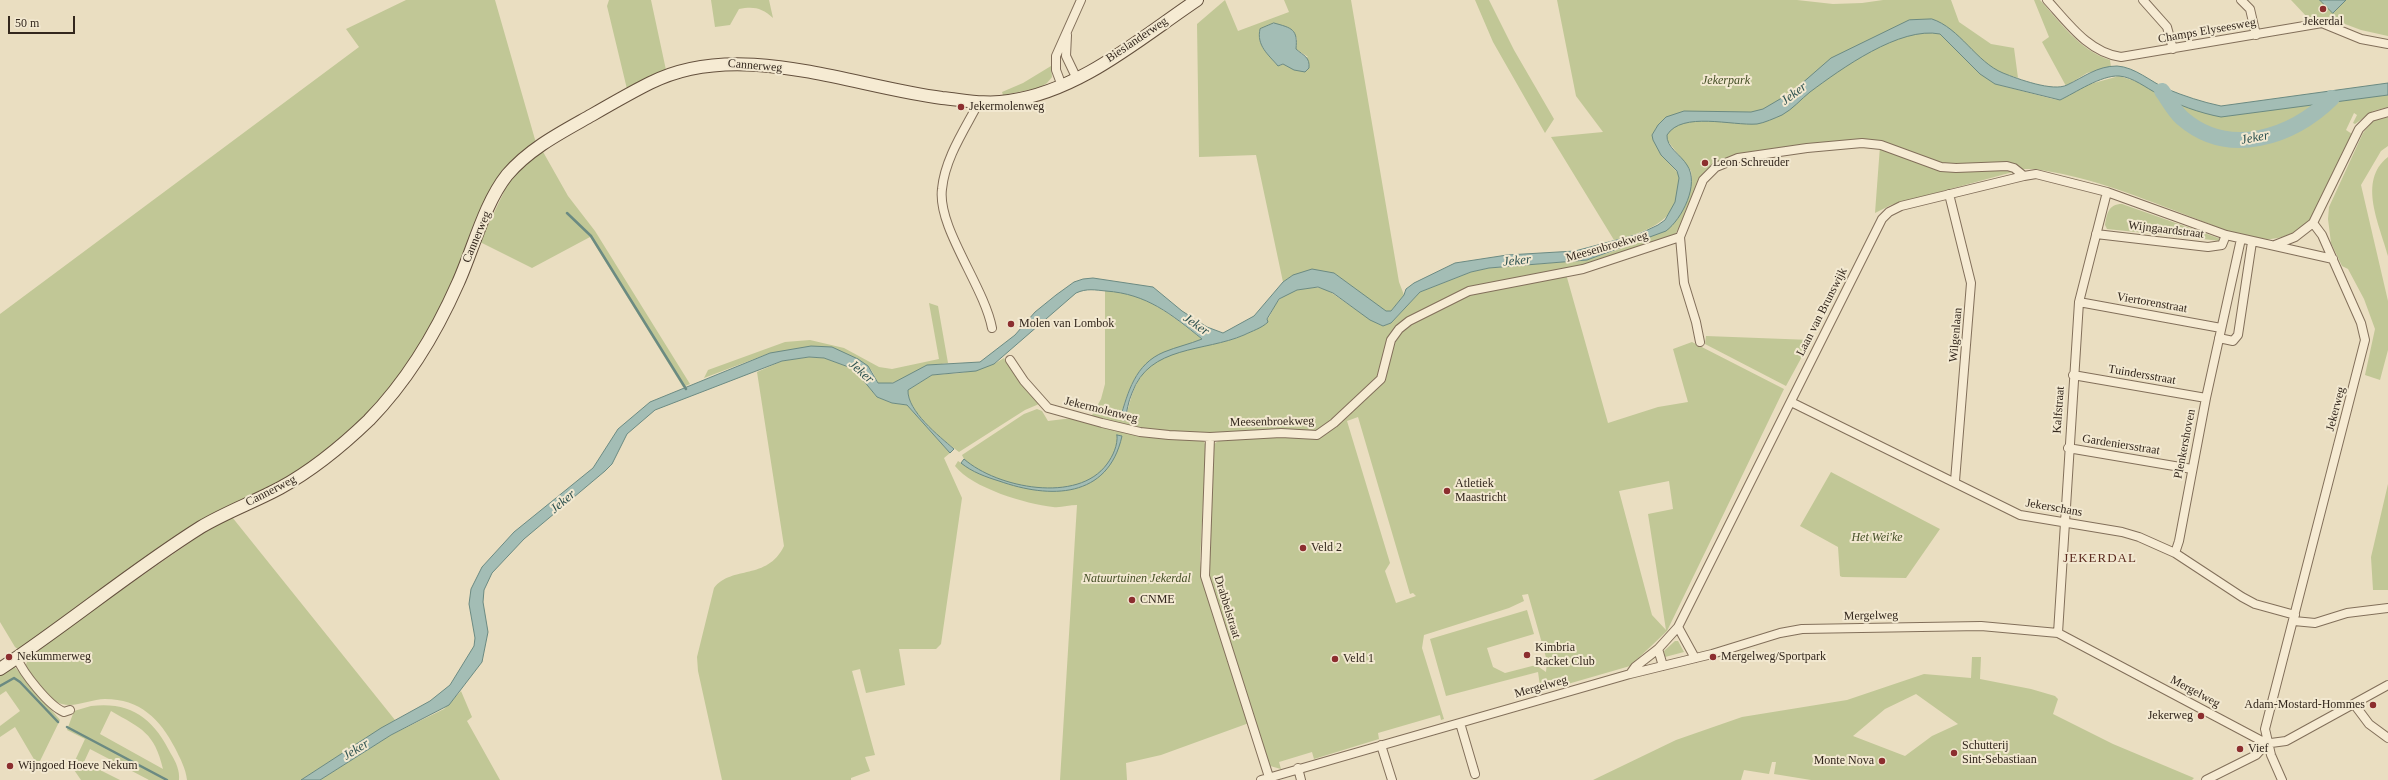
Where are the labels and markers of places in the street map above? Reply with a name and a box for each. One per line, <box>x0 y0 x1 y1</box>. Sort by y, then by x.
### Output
marker: Jekerdal <box>2318 4 2328 14</box>
place label: Jekerdal <box>2303 15 2343 29</box>
place label: Jekermolenweg <box>969 100 1044 114</box>
marker: Jekermolenweg <box>956 102 966 112</box>
place label: Leon Schreuder <box>1713 156 1789 170</box>
marker: Leon Schreuder <box>1700 158 1710 168</box>
place label: Molen van Lombok <box>1019 317 1114 331</box>
marker: Molen van Lombok <box>1006 319 1016 329</box>
place label: Atletiek Maastricht <box>1455 477 1506 505</box>
marker: Atletiek Maastricht <box>1442 486 1452 496</box>
place label: Veld 2 <box>1311 541 1342 555</box>
marker: Veld 2 <box>1298 543 1308 553</box>
place label: CNME <box>1140 593 1175 607</box>
marker: CNME <box>1127 595 1137 605</box>
place label: Kimbria Racket Club <box>1535 641 1595 669</box>
place label: Nekummerweg <box>17 650 91 664</box>
marker: Kimbria Racket Club <box>1522 650 1532 660</box>
place label: Mergelweg/Sportpark <box>1721 650 1826 664</box>
marker: Nekummerweg <box>4 652 14 662</box>
place label: Veld 1 <box>1343 652 1374 666</box>
marker: Mergelweg/Sportpark <box>1708 652 1718 662</box>
marker: Veld 1 <box>1330 654 1340 664</box>
place label: Adam-Mostard-Hommes <box>2244 698 2365 712</box>
marker: Adam-Mostard-Hommes <box>2368 700 2378 710</box>
place label: Jekerweg <box>2148 709 2193 723</box>
marker: Jekerweg <box>2196 711 2206 721</box>
place label: Schutterij Sint-Sebastiaan <box>1962 739 2037 767</box>
place label: Vief <box>2248 742 2269 756</box>
marker: Vief <box>2235 744 2245 754</box>
marker: Schutterij Sint-Sebastiaan <box>1949 748 1959 758</box>
place label: Monte Nova <box>1814 754 1874 768</box>
marker: Monte Nova <box>1877 756 1887 766</box>
place label: Wijngoed Hoeve Nekum <box>18 759 137 773</box>
marker: Wijngoed Hoeve Nekum <box>5 761 15 771</box>

